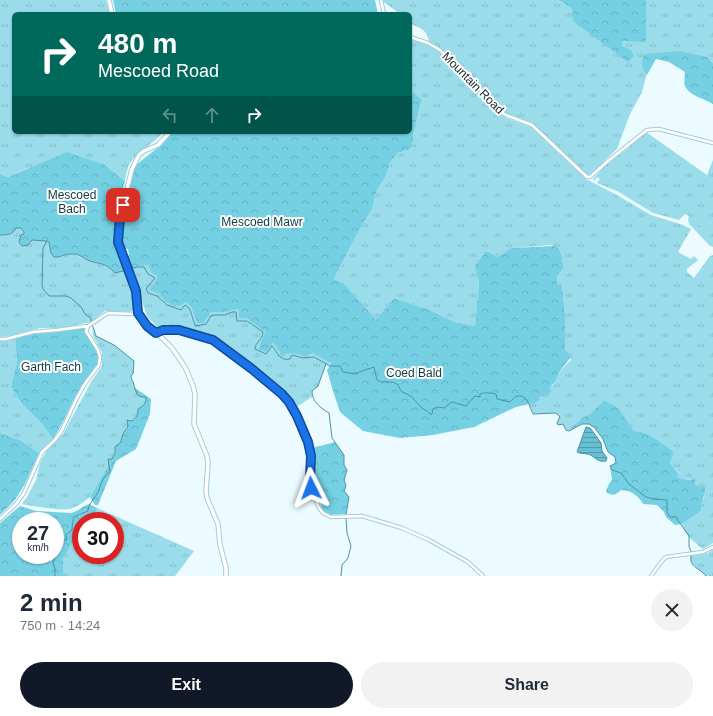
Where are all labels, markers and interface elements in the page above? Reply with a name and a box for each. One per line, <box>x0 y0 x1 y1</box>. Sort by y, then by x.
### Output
icon: right <box>32 28 84 80</box>
text: 480 m <box>98 28 177 59</box>
street label: Mountain Road <box>439 49 507 117</box>
text: Mescoed Road <box>98 61 219 81</box>
icon: left <box>159 104 181 126</box>
icon: ahead <box>201 104 223 126</box>
icon: right <box>243 104 265 126</box>
park label: Mescoed Bach <box>48 188 96 216</box>
pin <box>106 188 140 222</box>
icon: arrive <box>112 194 134 216</box>
park label: Mescoed Mawr <box>221 215 303 229</box>
park label: Garth Fach <box>21 360 81 374</box>
park label: Coed Bald <box>386 366 442 380</box>
position arrow <box>290 467 332 509</box>
speed limit sign: 30 <box>72 512 124 564</box>
text: 27 <box>27 522 49 544</box>
text: km/h <box>27 542 49 553</box>
text: 2 min <box>20 589 83 616</box>
button: close <box>651 589 693 631</box>
text: 750 m · 14:24 <box>20 618 100 633</box>
button: Exit <box>20 662 353 708</box>
button: Share <box>361 662 693 708</box>

